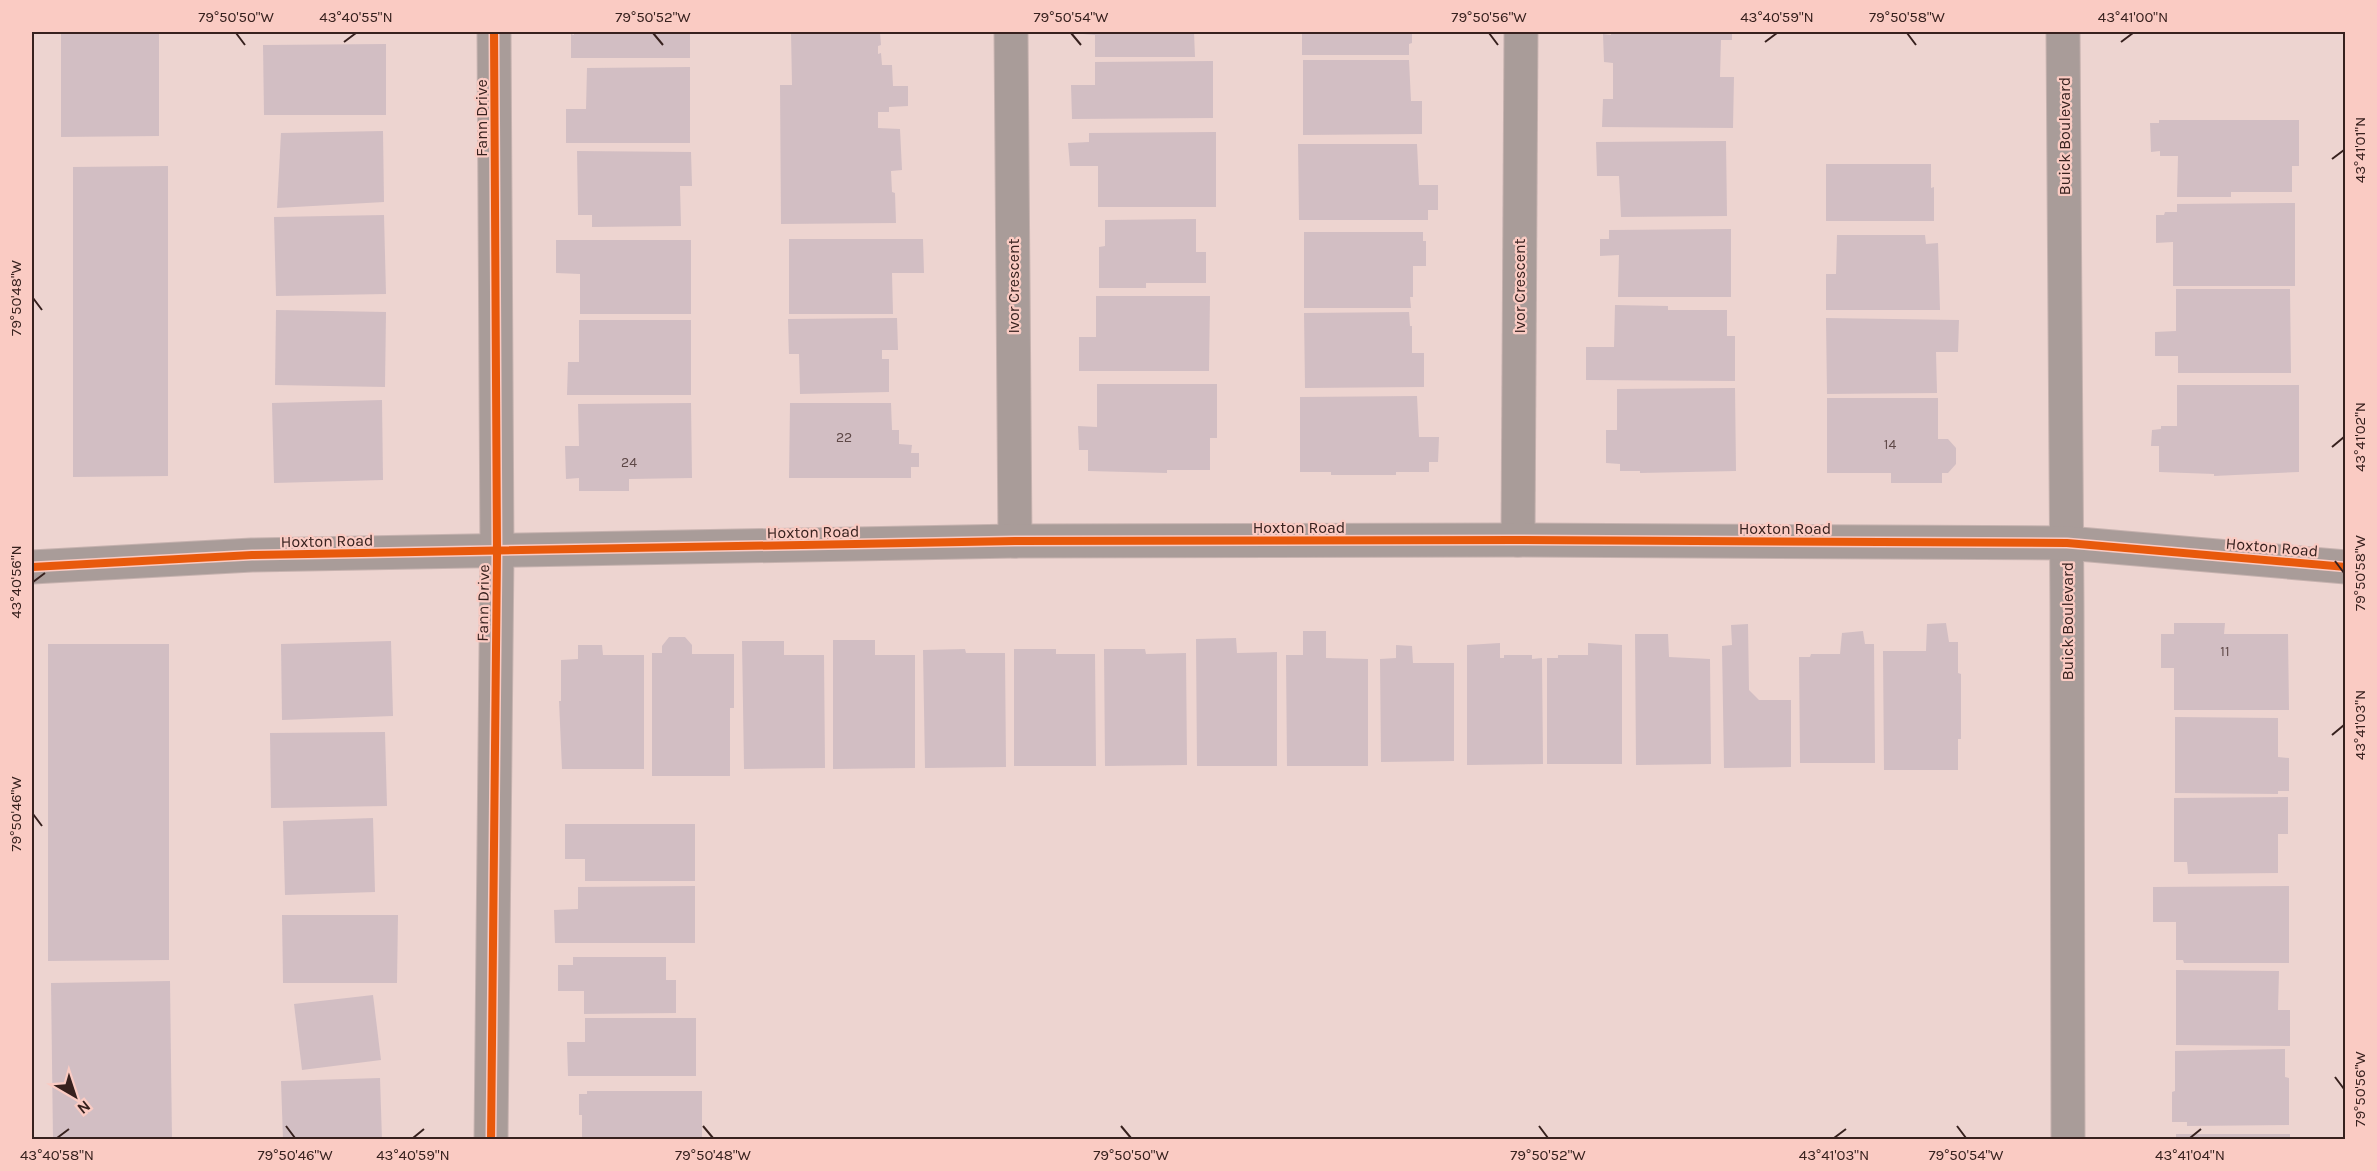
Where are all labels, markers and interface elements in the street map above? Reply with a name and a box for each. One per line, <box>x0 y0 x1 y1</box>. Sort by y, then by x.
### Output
text: 79°50'50"W <box>198 8 274 26</box>
text: 43°40'55"N <box>319 8 393 26</box>
text: 79°50'52"W <box>615 8 691 26</box>
text: 79°50'54"W <box>1033 8 1109 26</box>
text: 79°50'56"W <box>1451 8 1527 26</box>
text: 43°40'59"N <box>1740 8 1814 26</box>
text: 79°50'58"W <box>1869 8 1946 26</box>
text: 43°41'00"N <box>2098 8 2168 26</box>
street label: Buick Boulevard <box>2055 77 2074 195</box>
street label: Fann Drive <box>472 79 491 157</box>
text: 43°41'01"N <box>2351 117 2369 183</box>
street label: Ivor Crescent <box>1004 238 1023 334</box>
street label: Ivor Crescent <box>1510 238 1529 334</box>
text: 79°50'48"W <box>7 259 25 336</box>
text: 43°41'02"N <box>2351 402 2369 472</box>
house number: 22 <box>836 429 852 446</box>
house number: 14 <box>1884 436 1896 453</box>
house number: 24 <box>621 454 637 471</box>
street label: Hoxton Road <box>1253 518 1345 537</box>
street label: Hoxton Road <box>1739 519 1831 538</box>
street label: Hoxton Road <box>767 522 859 542</box>
street label: Hoxton Road <box>281 531 373 551</box>
street label: Hoxton Road <box>2225 533 2319 561</box>
text: 79°50'58"W <box>2351 534 2369 611</box>
text: 43°40'56"N <box>7 545 25 619</box>
street label: Buick Boulevard <box>2058 562 2077 680</box>
street label: Fann Drive <box>473 564 493 642</box>
house number: 11 <box>2220 643 2230 660</box>
text: 43°41'03"N <box>2351 690 2369 760</box>
text: 79°50'46"W <box>7 776 25 852</box>
text: 79°50'56"W <box>2351 1051 2369 1127</box>
north arrow <box>45 1066 105 1126</box>
text: N <box>74 1096 95 1118</box>
text: 43°40'58"N <box>20 1146 94 1164</box>
text: 79°50'46"W <box>257 1146 333 1164</box>
text: 43°40'59"N <box>376 1146 450 1164</box>
text: 79°50'48"W <box>675 1146 752 1164</box>
text: 79°50'50"W <box>1093 1146 1169 1164</box>
text: 79°50'52"W <box>1510 1146 1586 1164</box>
text: 43°41'03"N <box>1799 1146 1869 1164</box>
text: 79°50'54"W <box>1928 1146 2004 1164</box>
text: 43°41'04"N <box>2155 1146 2225 1164</box>

